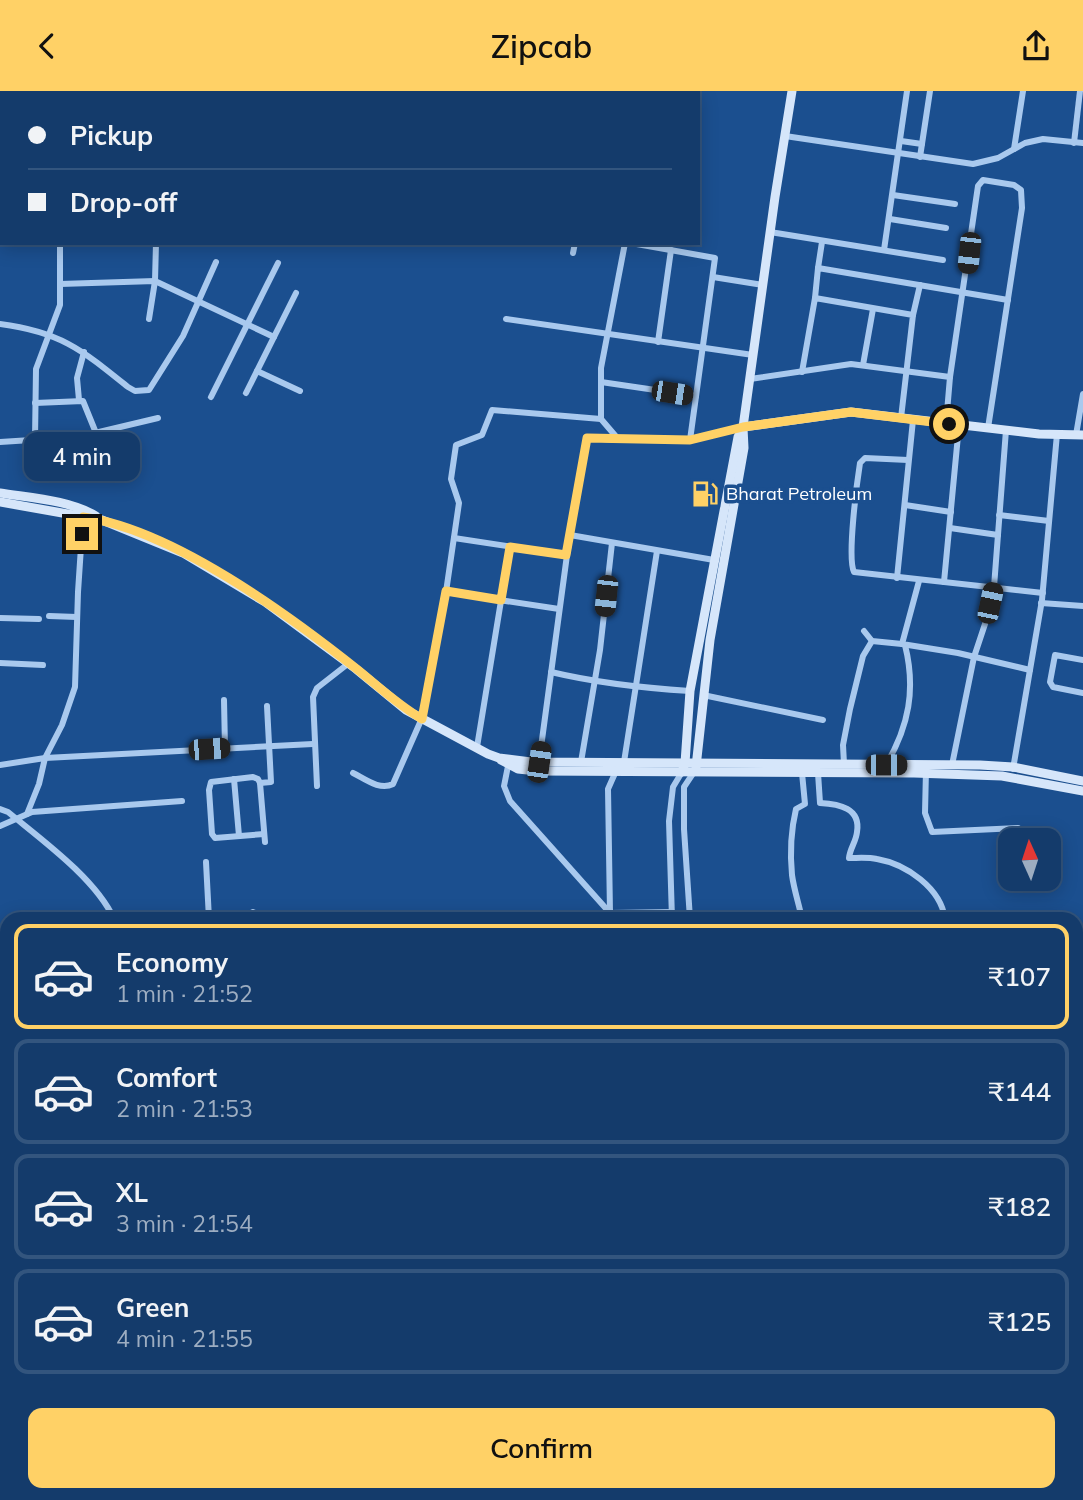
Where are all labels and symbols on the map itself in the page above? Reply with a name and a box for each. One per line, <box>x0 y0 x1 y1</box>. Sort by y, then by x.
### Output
car <box>957 231 982 275</box>
car <box>650 379 695 407</box>
route start <box>933 408 965 440</box>
callout: 4 min <box>24 433 140 481</box>
fuel station icon: Bharat Petroleum <box>690 479 720 509</box>
place label: Bharat Petroleum <box>726 482 872 505</box>
route end <box>66 518 98 550</box>
car <box>594 574 619 618</box>
car <box>976 580 1005 626</box>
car <box>188 737 231 761</box>
car <box>526 740 553 784</box>
car <box>866 755 908 776</box>
north arrow <box>998 828 1060 891</box>

